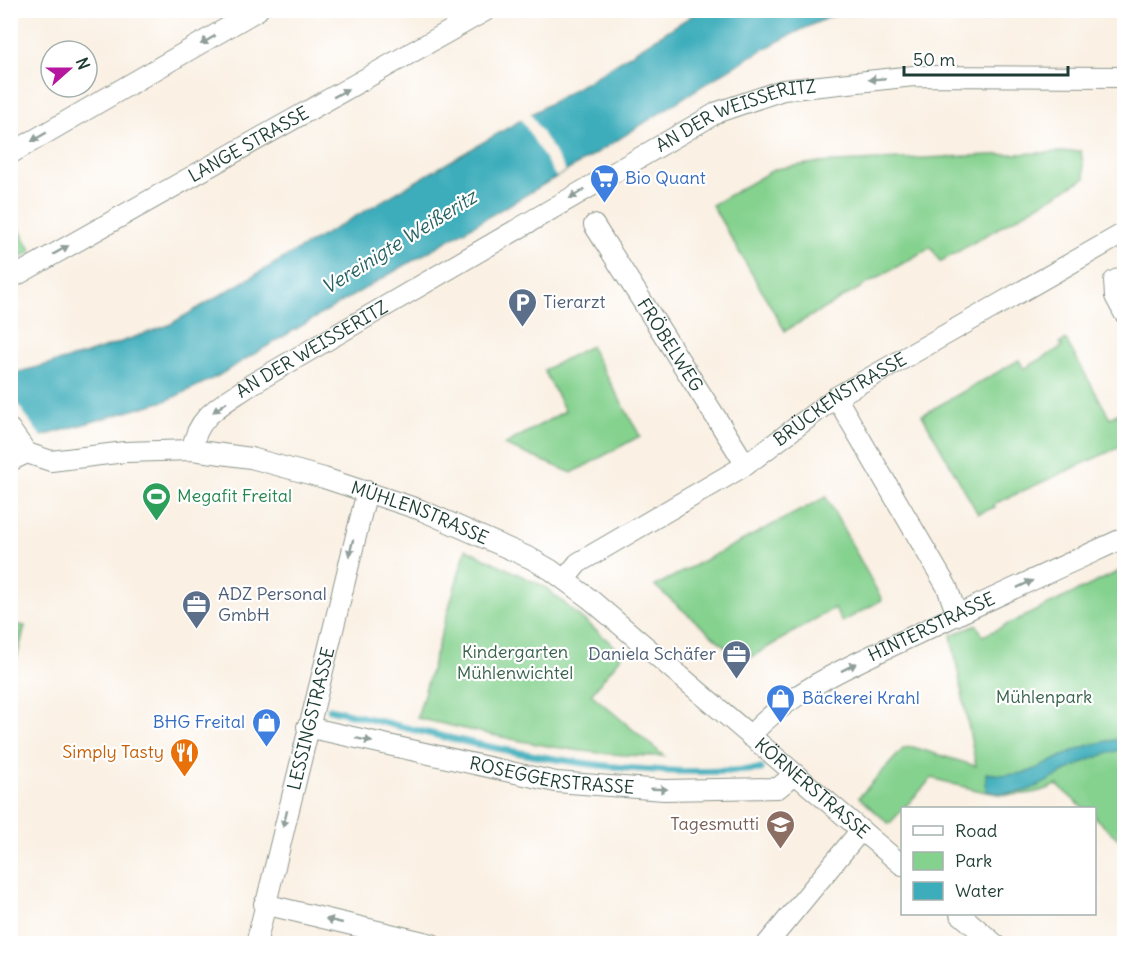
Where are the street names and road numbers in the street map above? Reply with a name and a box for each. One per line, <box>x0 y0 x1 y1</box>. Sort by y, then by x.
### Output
street label: AN DER WEISSERITZ <box>651 75 817 157</box>
street label: LANGE STRASSE <box>184 101 313 187</box>
street label: FRÖBELWEG <box>632 294 708 396</box>
street label: AN DER WEISSERITZ <box>231 295 392 403</box>
street label: BRÜCKENSTRASSE <box>769 347 910 451</box>
street label: MÜHLENSTRASSE <box>348 476 492 549</box>
street label: HINTERSTRASSE <box>864 587 998 666</box>
street label: LESSINGSTRASSE <box>282 645 339 793</box>
street label: KÖRNERSTRASSE <box>750 733 875 843</box>
street label: ROSEGGERSTRASSE <box>467 751 635 799</box>

